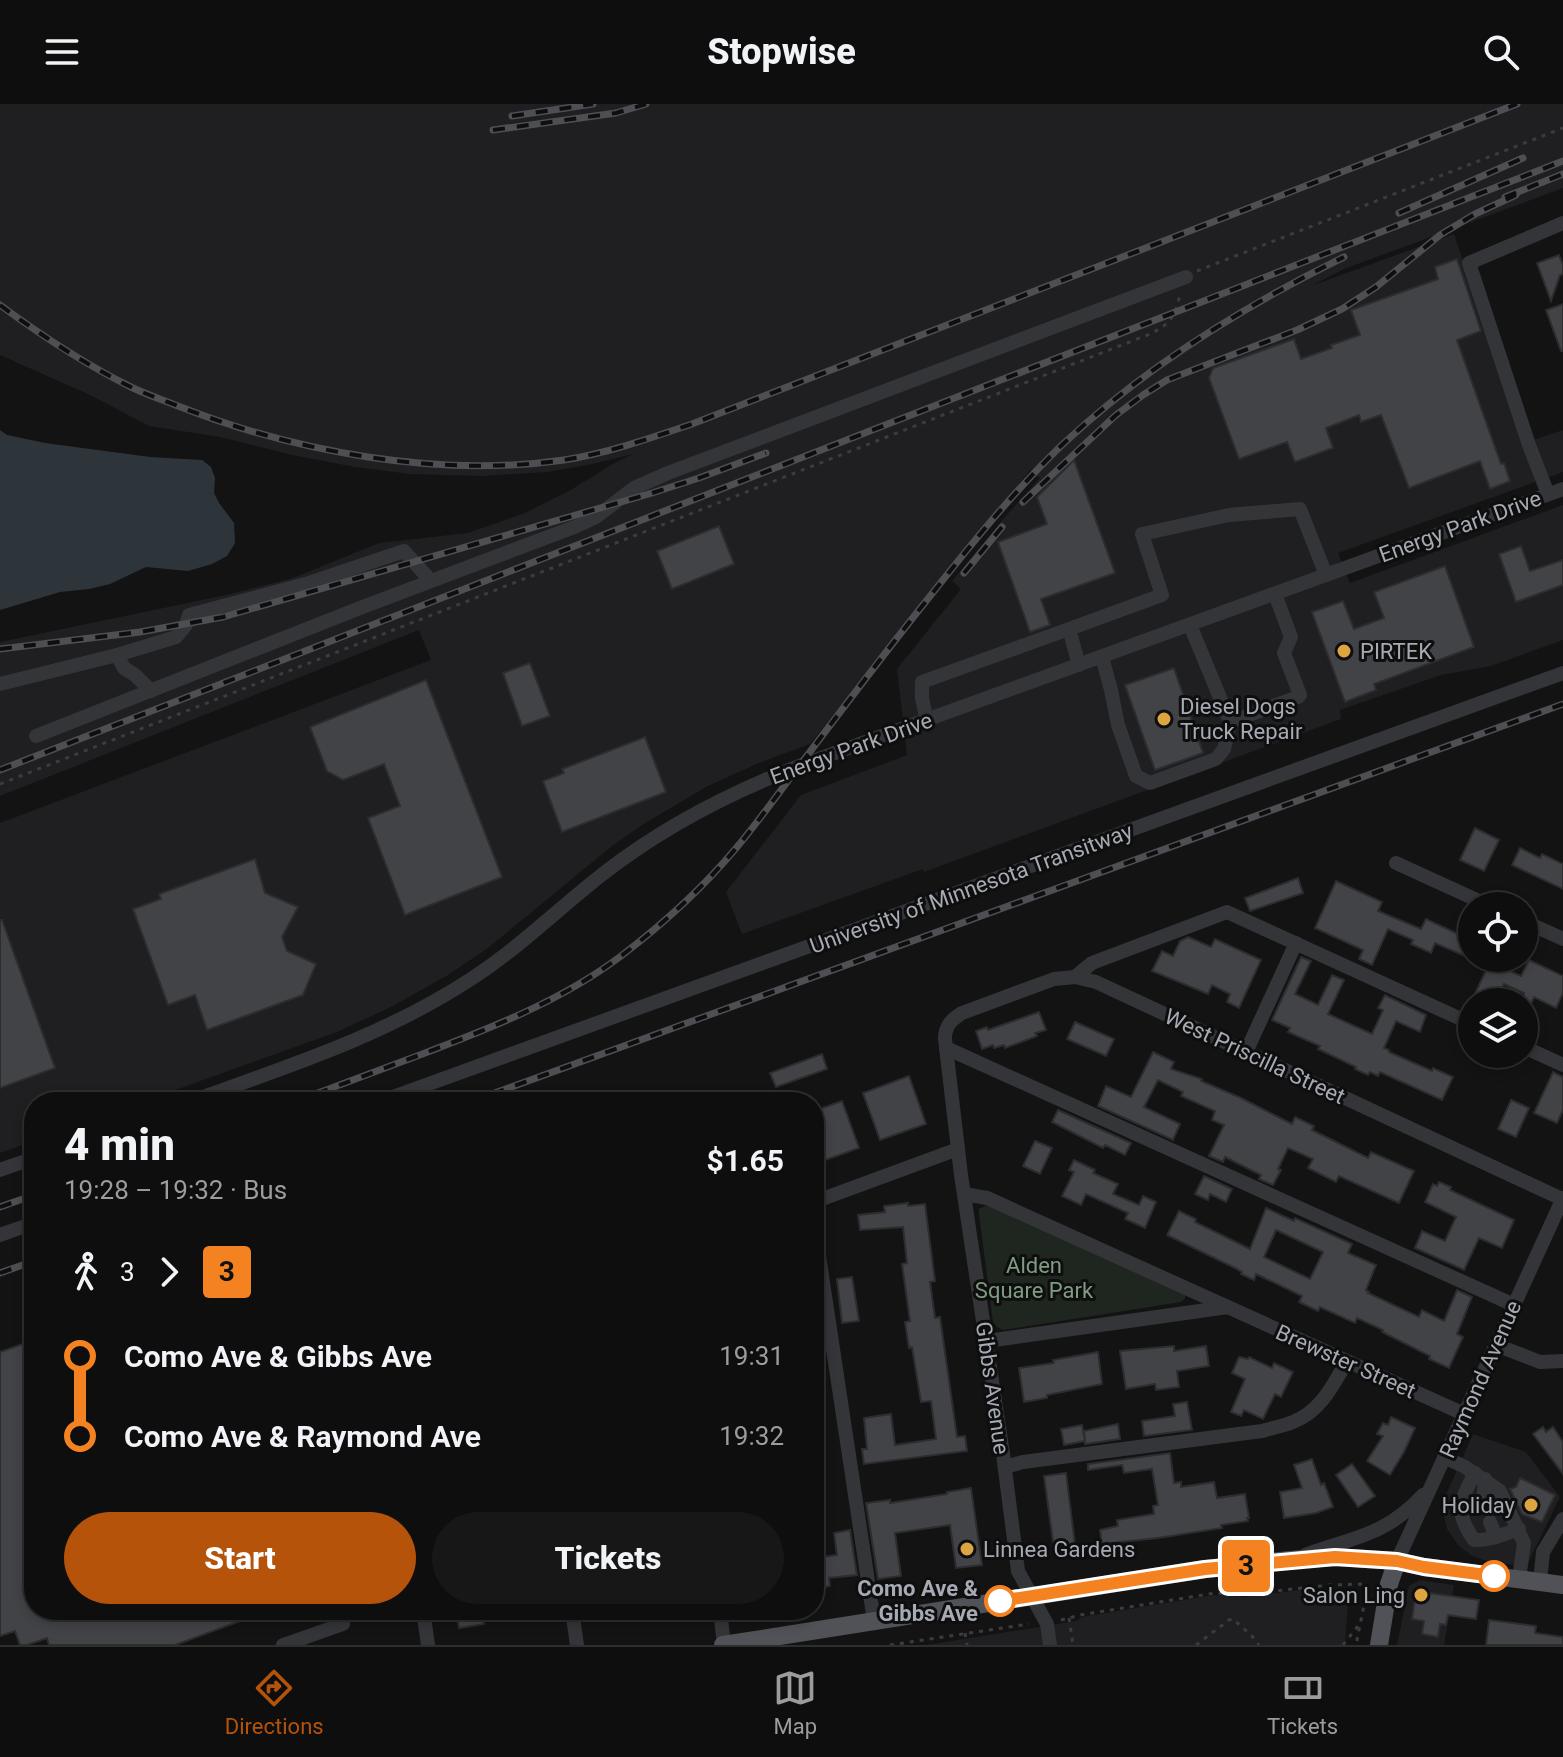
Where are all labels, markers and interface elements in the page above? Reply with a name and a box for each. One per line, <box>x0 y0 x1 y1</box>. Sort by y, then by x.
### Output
icon: menu <box>40 30 84 74</box>
icon: search <box>1479 30 1523 74</box>
text: Stopwise <box>707 31 856 73</box>
street label: Energy Park Drive <box>1376 485 1545 567</box>
place label: PIRTEK <box>1360 639 1432 664</box>
marker: PIRTEK <box>1335 642 1353 660</box>
place label: Diesel Dogs Truck Repair <box>1180 694 1303 744</box>
street label: Energy Park Drive <box>767 707 936 789</box>
marker: Diesel Dogs Truck Repair <box>1155 710 1173 728</box>
street label: University of Minnesota Transitway <box>806 818 1136 959</box>
map controls <box>1458 892 1538 1068</box>
button: locate <box>1458 892 1538 972</box>
button: layers <box>1458 988 1538 1068</box>
street label: West Priscilla Street <box>1161 1004 1349 1109</box>
text: 4 min <box>64 1119 175 1171</box>
text: $1.65 <box>706 1143 784 1178</box>
text: 19:28 – 19:32 · Bus <box>64 1175 287 1205</box>
icon: walk <box>64 1250 108 1294</box>
icon: forward <box>147 1250 191 1294</box>
park label: Alden Square Park <box>975 1253 1094 1303</box>
text: 3 <box>219 1255 235 1288</box>
text: 3 <box>120 1257 135 1287</box>
street label: Raymond Avenue <box>1435 1297 1526 1462</box>
street label: Brewster Street <box>1272 1319 1420 1403</box>
street label: Gibbs Avenue <box>971 1320 1014 1456</box>
text: Como Ave & Gibbs Ave <box>124 1339 432 1374</box>
text: 19:31 <box>719 1341 784 1371</box>
text: Como Ave & Raymond Ave <box>124 1419 481 1454</box>
text: 19:32 <box>719 1421 784 1451</box>
place label: Holiday <box>1441 1493 1516 1518</box>
marker: Holiday <box>1522 1496 1540 1514</box>
button: Start <box>64 1512 416 1604</box>
button: Tickets <box>432 1512 784 1604</box>
place label: Linnea Gardens <box>983 1537 1135 1562</box>
marker: Linnea Gardens <box>958 1540 976 1558</box>
line badge: 3 <box>1220 1540 1272 1592</box>
text: 3 <box>1238 1549 1254 1582</box>
unlabelled marker <box>1479 1561 1509 1591</box>
place label: Como Ave & Gibbs Ave <box>857 1576 979 1626</box>
place label: Salon Ling <box>1303 1583 1405 1608</box>
marker: Como Ave & Gibbs Ave <box>985 1586 1015 1616</box>
marker: Salon Ling <box>1412 1586 1430 1604</box>
tab: Directions <box>225 1666 324 1739</box>
tab: Map <box>773 1666 817 1739</box>
tab: Tickets <box>1267 1666 1338 1739</box>

